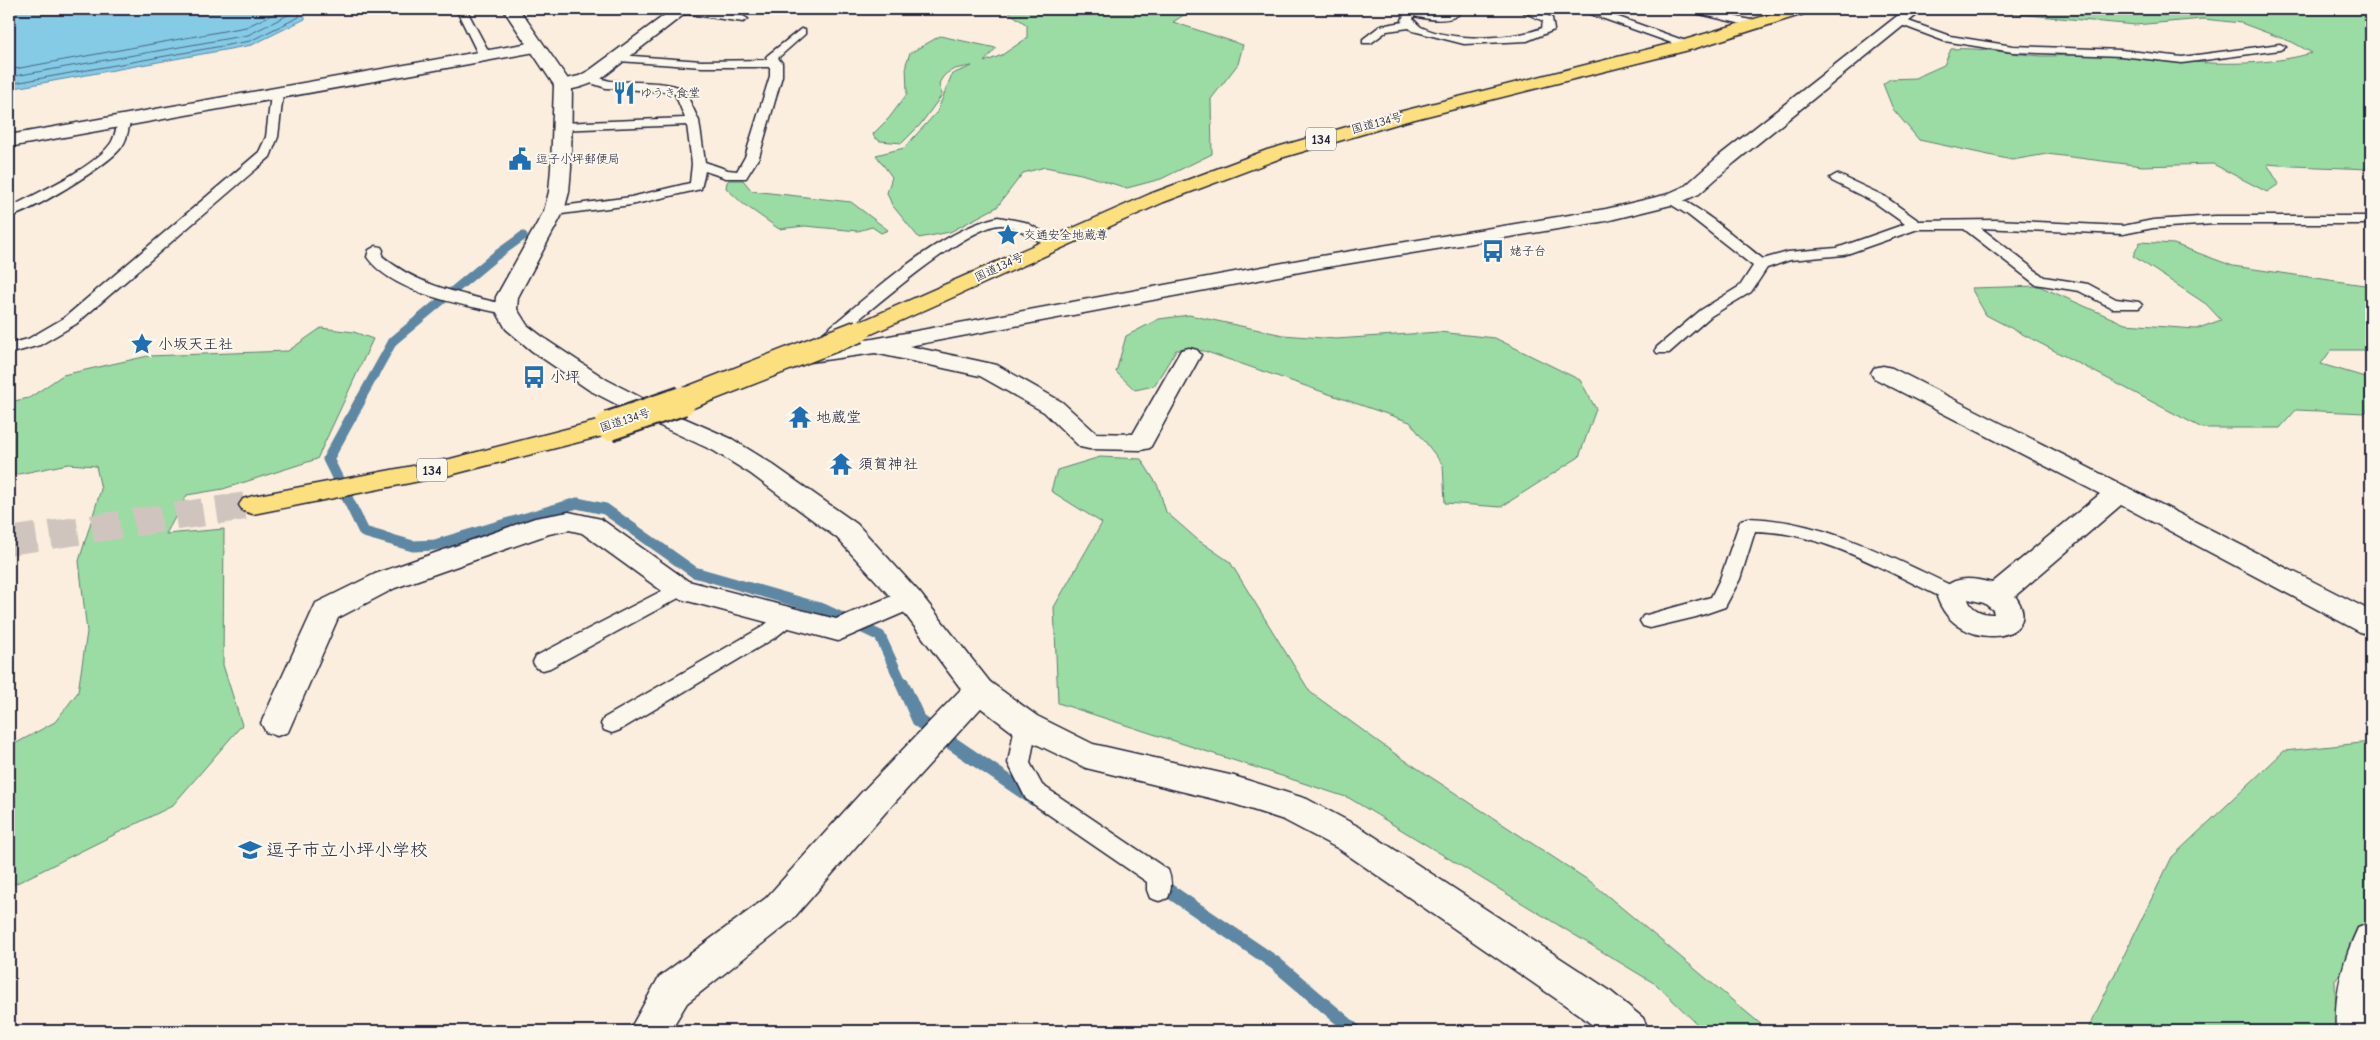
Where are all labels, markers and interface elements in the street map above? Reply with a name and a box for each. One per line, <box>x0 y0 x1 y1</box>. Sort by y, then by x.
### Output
restaurant icon: ゆうき食堂 <box>611 80 637 106</box>
place label: ゆうき食堂 <box>640 86 700 100</box>
street label: 国道134号 <box>1350 109 1404 137</box>
road number: 134 <box>1306 128 1336 150</box>
public building icon: 逗子小坪郵便局 <box>507 146 533 172</box>
place label: 逗子小坪郵便局 <box>536 152 620 166</box>
place icon: 交通安全地蔵尊 <box>995 222 1021 248</box>
place label: 交通安全地蔵尊 <box>1024 228 1108 242</box>
bus stop icon: 姥子台 <box>1480 238 1506 264</box>
place label: 姥子台 <box>1510 244 1546 258</box>
street label: 国道134号 <box>972 250 1026 284</box>
place icon: 小坂天王社 <box>129 331 155 357</box>
place label: 小坂天王社 <box>158 335 233 353</box>
bus stop icon: 小坪 <box>521 364 547 390</box>
place label: 小坪 <box>550 368 580 386</box>
temple icon: 地蔵堂 <box>787 404 813 430</box>
street label: 国道134号 <box>598 405 652 435</box>
place label: 地蔵堂 <box>816 408 861 426</box>
temple icon: 須賀神社 <box>828 451 854 477</box>
place label: 須賀神社 <box>858 455 918 473</box>
road number: 134 <box>417 458 447 482</box>
school or university icon: 逗子市立小坪小学校 <box>237 837 263 863</box>
place label: 逗子市立小坪小学校 <box>266 840 428 861</box>

